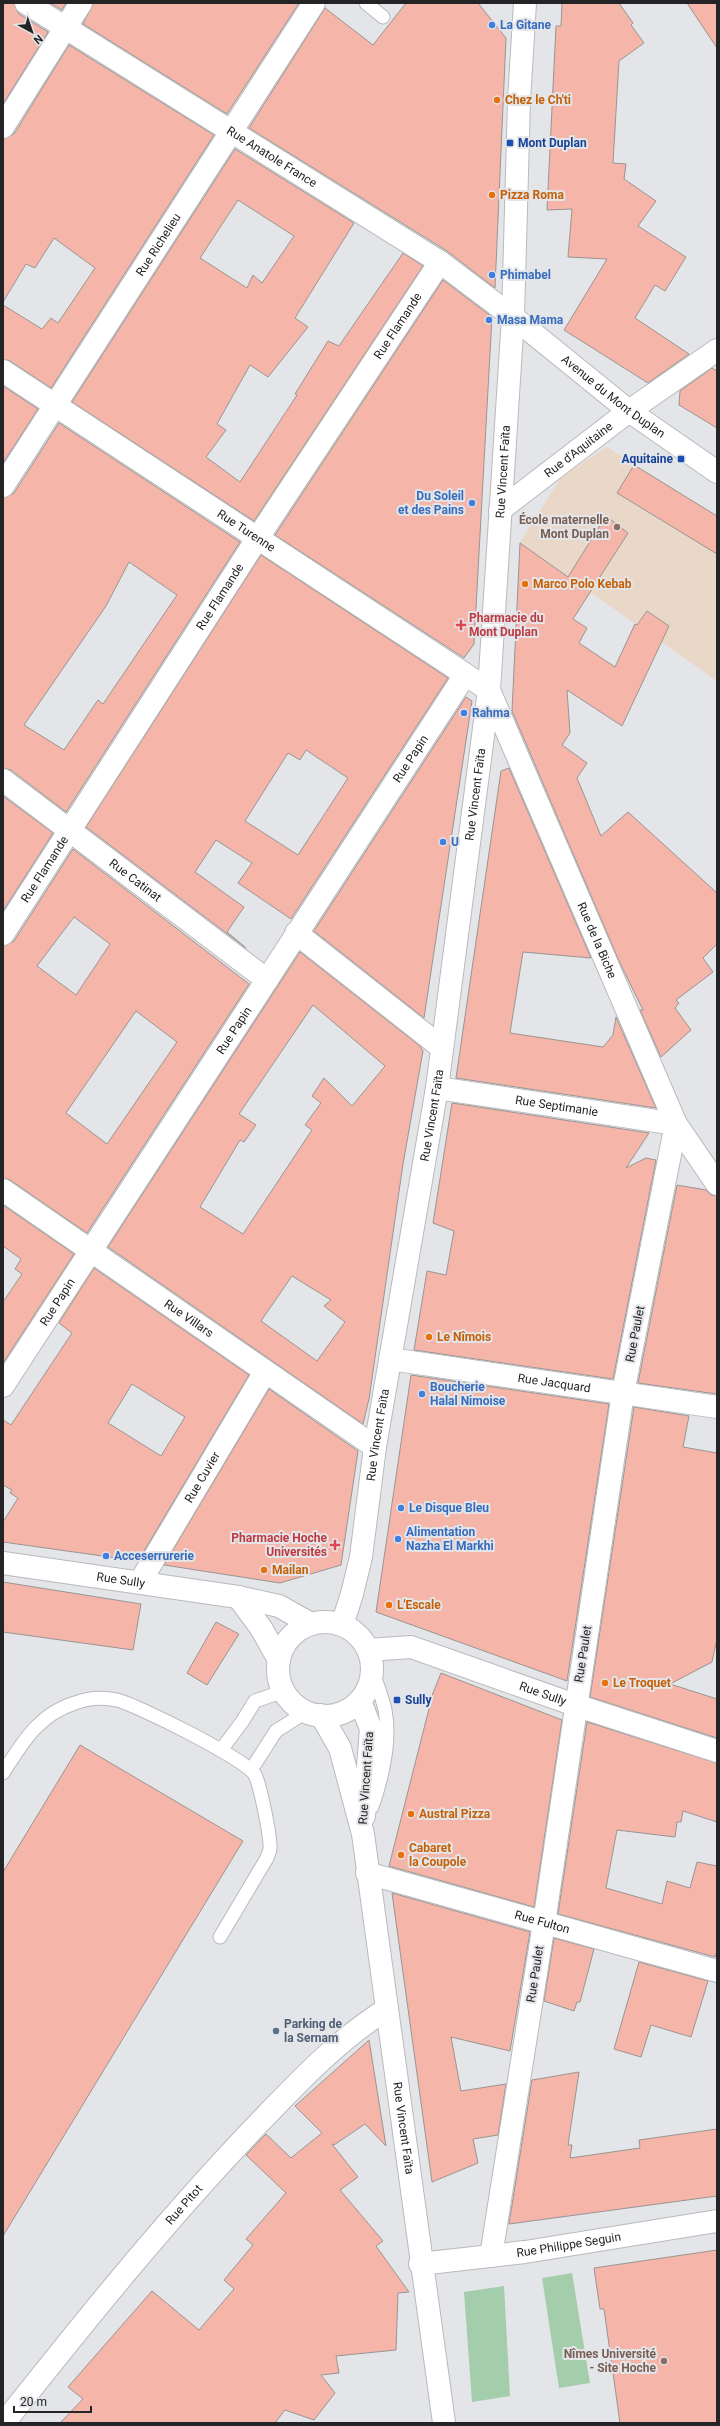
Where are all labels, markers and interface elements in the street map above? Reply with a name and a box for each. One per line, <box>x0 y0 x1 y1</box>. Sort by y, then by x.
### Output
north arrow <box>12 12 52 52</box>
place label: La Gitane <box>500 18 551 32</box>
marker: La Gitane <box>487 20 497 30</box>
text: N <box>31 32 45 47</box>
place label: Chez le Ch'ti <box>505 93 571 107</box>
marker: Chez le Ch'ti <box>492 95 502 105</box>
street label: Rue Anatole France <box>224 123 319 190</box>
place label: Mont Duplan <box>518 136 587 150</box>
marker: Mont Duplan <box>505 138 515 148</box>
place label: Pizza Roma <box>500 188 564 202</box>
marker: Pizza Roma <box>487 190 497 200</box>
street label: Rue Richelieu <box>133 211 184 279</box>
place label: Phimabel <box>500 268 551 282</box>
marker: Phimabel <box>487 270 497 280</box>
street label: Rue Flamande <box>371 290 425 362</box>
place label: Masa Mama <box>497 313 564 327</box>
marker: Masa Mama <box>484 315 494 325</box>
street label: Avenue du Mont Duplan <box>559 352 668 441</box>
street label: Rue d'Aquitaine <box>542 419 615 480</box>
street label: Rue Vincent Faïta <box>493 425 513 519</box>
place label: Aquitaine <box>621 452 674 466</box>
marker: Aquitaine <box>676 454 686 464</box>
place label: Du Soleil et des Pains <box>398 489 464 517</box>
marker: Du Soleil et des Pains <box>467 498 477 508</box>
street label: Rue Turenne <box>215 507 278 555</box>
place label: École maternelle Mont Duplan <box>519 512 610 541</box>
marker: École maternelle Mont Duplan <box>612 522 622 532</box>
street label: Rue Flamande <box>193 561 246 633</box>
place label: Marco Polo Kebab <box>533 577 632 591</box>
marker: Marco Polo Kebab <box>520 579 530 589</box>
place label: Pharmacie du Mont Duplan <box>469 611 544 639</box>
marker: Pharmacie du Mont Duplan <box>456 620 466 630</box>
place label: Rahma <box>472 706 510 720</box>
marker: Rahma <box>459 708 469 718</box>
street label: Rue Papin <box>390 732 431 785</box>
street label: Rue Vincent Faïta <box>462 747 488 841</box>
street label: Rue Flamande <box>18 833 71 905</box>
place label: U <box>451 835 459 849</box>
marker: U <box>438 837 448 847</box>
street label: Rue Catinat <box>106 856 164 904</box>
street label: Rue de la Biche <box>574 900 619 981</box>
street label: Rue Papin <box>214 1004 255 1057</box>
street label: Rue Vincent Faïta <box>417 1068 446 1163</box>
street label: Rue Septimanie <box>514 1093 599 1119</box>
street label: Rue Papin <box>37 1276 78 1328</box>
street label: Rue Villars <box>162 1297 216 1340</box>
street label: Rue Paulet <box>623 1305 647 1363</box>
place label: Le Nîmois <box>437 1330 491 1344</box>
marker: Le Nîmois <box>424 1332 434 1342</box>
street label: Rue Jacquard <box>517 1371 592 1395</box>
place label: Boucherie Halal Nimoise <box>430 1380 506 1408</box>
street label: Rue Vincent Faïta <box>364 1388 392 1482</box>
marker: Boucherie Halal Nimoise <box>417 1389 427 1399</box>
street label: Rue Cuvier <box>182 1449 223 1505</box>
place label: Le Disque Bleu <box>409 1501 489 1515</box>
marker: Le Disque Bleu <box>396 1503 406 1513</box>
place label: Alimentation Nazha El Markhi <box>406 1525 494 1553</box>
place label: Pharmacie Hoche Universités <box>231 1531 328 1559</box>
marker: Alimentation Nazha El Markhi <box>393 1534 403 1544</box>
marker: Pharmacie Hoche Universités <box>330 1540 340 1550</box>
place label: Acceserrurerie <box>114 1549 195 1563</box>
marker: Acceserrurerie <box>101 1551 111 1561</box>
place label: Mailan <box>272 1563 309 1577</box>
marker: Mailan <box>259 1565 269 1575</box>
street label: Rue Sully <box>96 1570 146 1590</box>
place label: L'Escale <box>397 1598 441 1612</box>
marker: L'Escale <box>384 1600 394 1610</box>
street label: Rue Paulet <box>572 1625 594 1683</box>
place label: Le Troquet <box>613 1676 671 1690</box>
marker: Le Troquet <box>600 1678 610 1688</box>
street label: Rue Sully <box>518 1679 568 1708</box>
place label: Sully <box>405 1693 432 1707</box>
marker: Sully <box>392 1695 402 1705</box>
street label: Rue Vincent Faïta <box>356 1731 376 1825</box>
place label: Austral Pizza <box>419 1807 491 1821</box>
marker: Austral Pizza <box>406 1809 416 1819</box>
place label: Cabaret la Coupole <box>409 1841 467 1869</box>
marker: Cabaret la Coupole <box>396 1850 406 1860</box>
street label: Rue Fulton <box>513 1908 571 1936</box>
street label: Rue Paulet <box>524 1945 546 2003</box>
place label: Parking de la Sernam <box>284 2017 342 2045</box>
marker: Parking de la Sernam <box>271 2026 281 2036</box>
street label: Rue Vincent Faïta <box>390 2081 417 2175</box>
street label: Rue Pitot <box>163 2182 205 2227</box>
street label: Rue Philippe Seguin <box>516 2230 622 2260</box>
place label: Nîmes Université - Site Hoche <box>564 2347 657 2375</box>
marker: Nîmes Université - Site Hoche <box>659 2356 669 2366</box>
scale bar <box>14 2388 91 2414</box>
text: 20 m <box>20 2395 47 2409</box>

